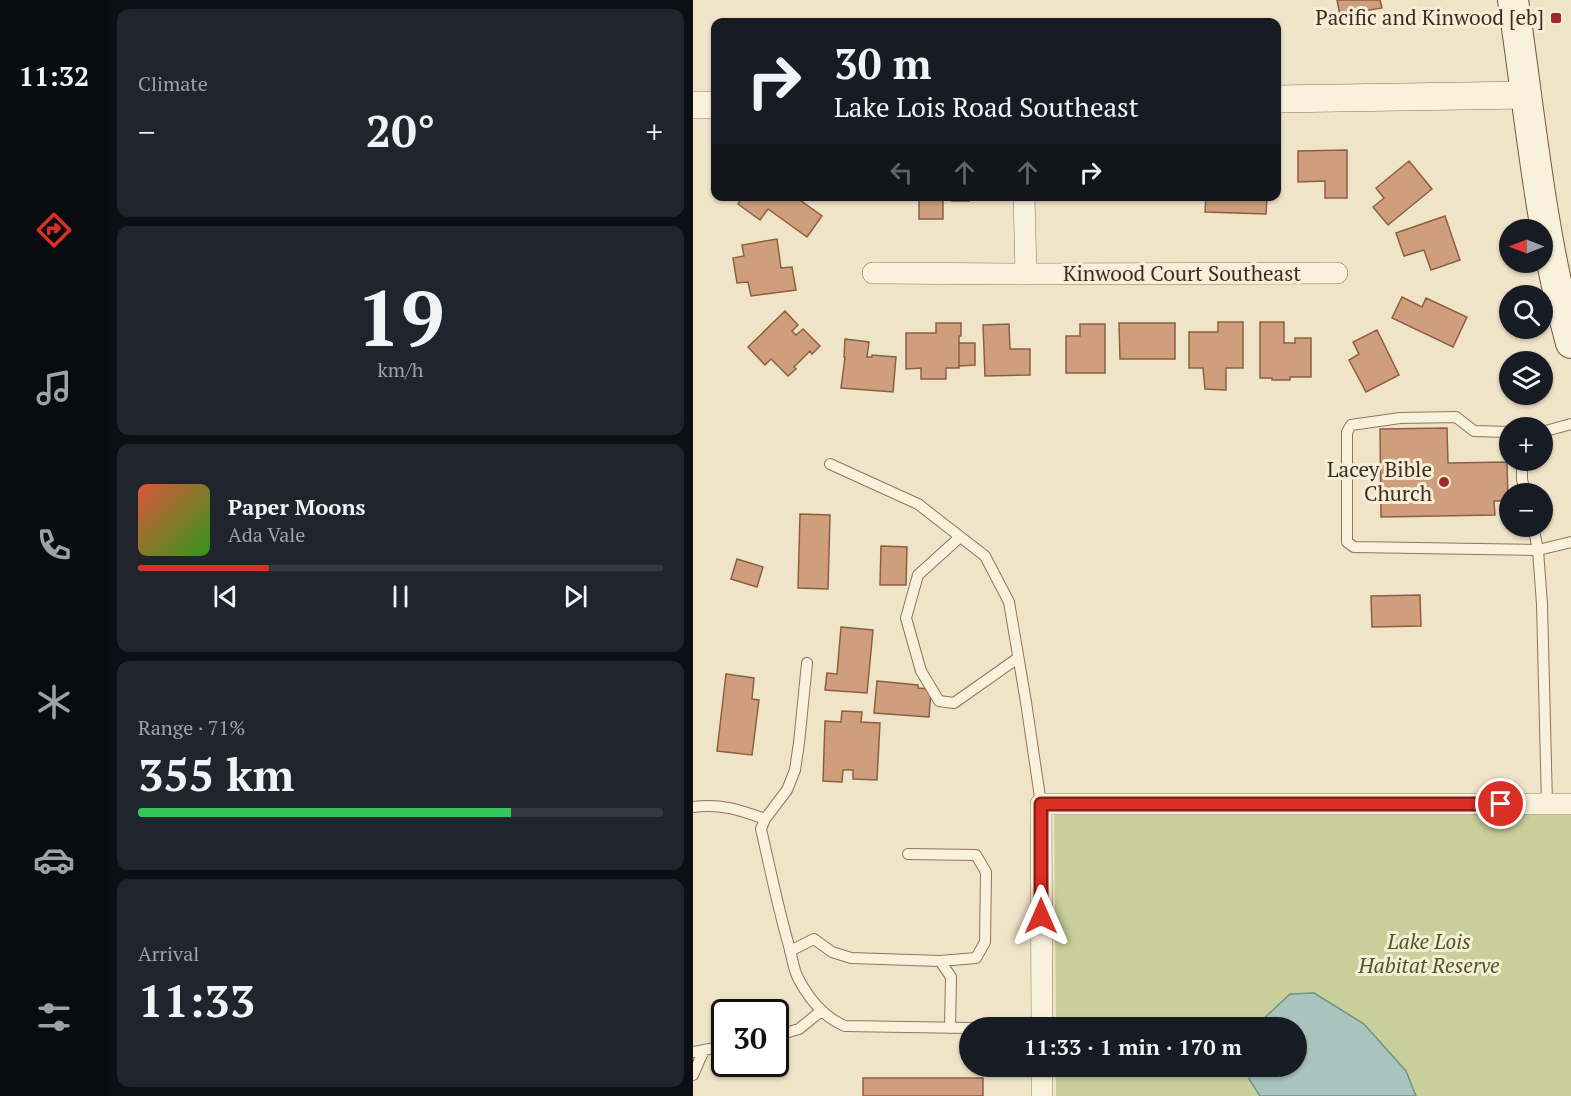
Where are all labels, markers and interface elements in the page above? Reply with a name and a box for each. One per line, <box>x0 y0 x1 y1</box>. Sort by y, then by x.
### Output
place label: Pacific and Kinwood [eb] <box>1315 3 1544 31</box>
marker: Pacific and Kinwood [eb] <box>1549 11 1563 25</box>
text: 30 m <box>834 35 932 91</box>
icon: right <box>735 42 813 120</box>
text: 11:32 <box>19 58 89 94</box>
text: Climate <box>138 70 208 97</box>
text: Lake Lois Road Southeast <box>834 89 1139 125</box>
text: 20° <box>366 100 435 160</box>
text: − <box>138 110 156 153</box>
text: + <box>645 110 663 153</box>
icon: left <box>885 156 918 189</box>
icon: ahead <box>948 156 981 189</box>
icon: ahead <box>1011 156 1044 189</box>
icon: right <box>1074 156 1107 189</box>
icon: directions <box>33 209 75 251</box>
north arrow <box>1499 219 1553 273</box>
map controls <box>1499 219 1553 537</box>
street label: Kinwood Court Southeast <box>1063 259 1301 287</box>
text: 19 <box>356 265 445 368</box>
button: search <box>1499 285 1553 339</box>
button: layers <box>1499 351 1553 405</box>
text: km/h <box>377 356 424 383</box>
icon: music <box>33 367 75 409</box>
button: + <box>1499 417 1553 471</box>
place label: Lacey Bible Church <box>1327 455 1432 507</box>
marker: Lacey Bible Church <box>1437 475 1451 489</box>
button: − <box>1499 483 1553 537</box>
text: Paper Moons <box>228 492 366 521</box>
text: Ada Vale <box>228 521 305 548</box>
icon: phone <box>33 524 75 566</box>
icon: previous <box>209 580 242 613</box>
icon: pause <box>384 580 417 613</box>
icon: next <box>559 580 592 613</box>
icon: climate <box>33 681 75 723</box>
text: Range · 71% <box>138 714 245 741</box>
text: 355 km <box>138 744 294 804</box>
pin <box>1475 778 1526 829</box>
icon: arrive <box>1484 787 1517 820</box>
icon: car <box>33 839 75 881</box>
position arrow <box>1009 884 1073 948</box>
park label: Lake Lois Habitat Reserve <box>1357 927 1500 979</box>
text: Arrival <box>138 940 199 967</box>
text: 11:33 <box>138 970 255 1030</box>
icon: filters <box>33 996 75 1038</box>
speed limit sign: 30 <box>711 999 789 1077</box>
text: 11:33 · 1 min · 170 m <box>1024 1032 1242 1061</box>

